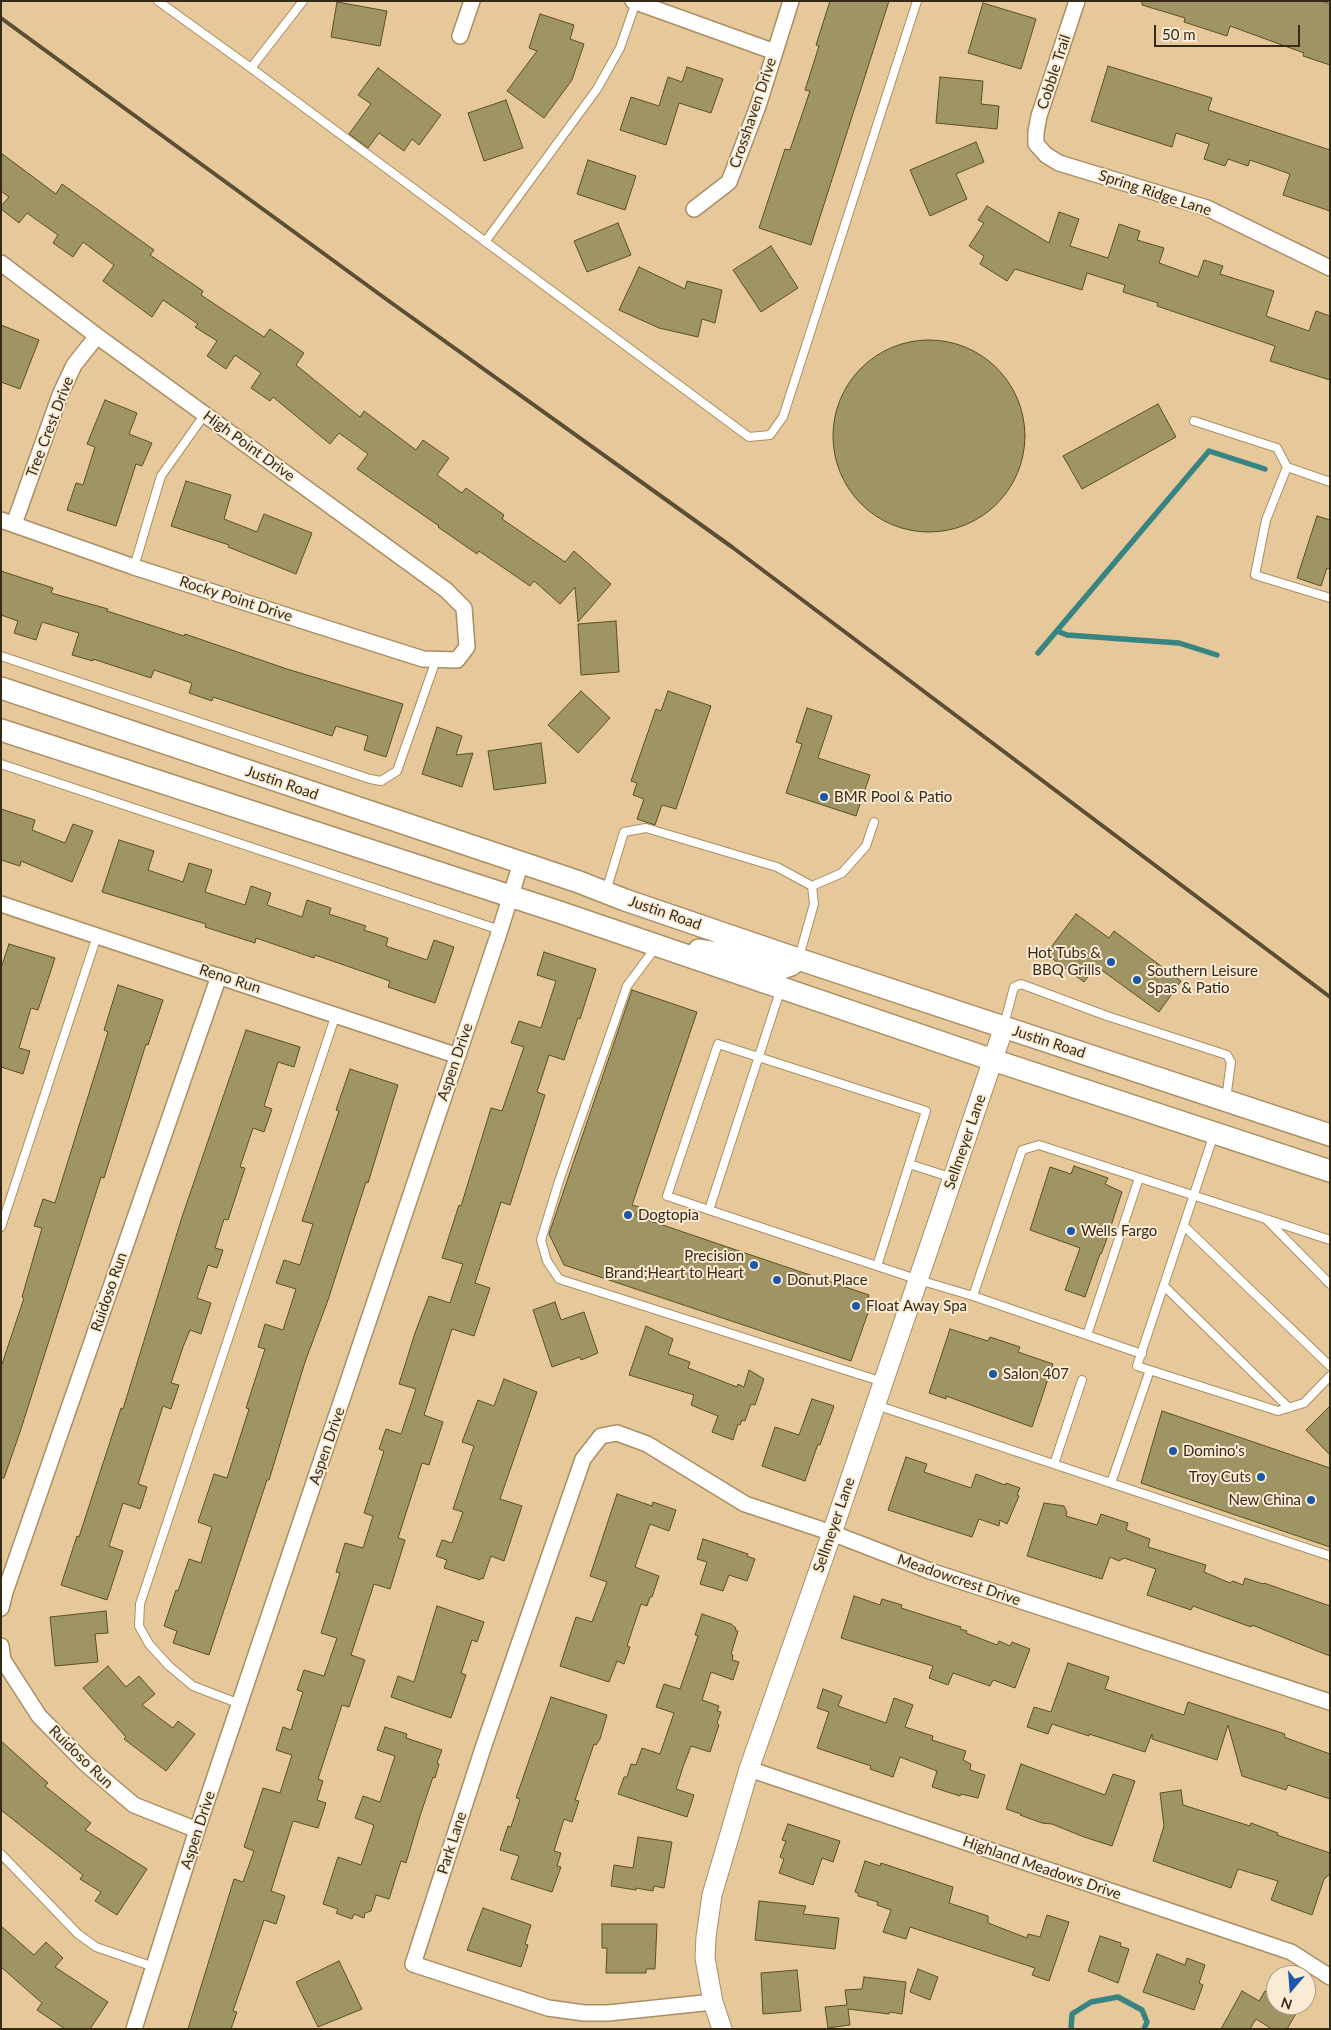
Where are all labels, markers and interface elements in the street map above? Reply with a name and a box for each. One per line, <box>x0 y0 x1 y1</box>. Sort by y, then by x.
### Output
scale bar <box>1156 15 1302 47</box>
text: 50 m <box>1162 25 1196 43</box>
street label: Cobble Trail <box>1033 32 1075 112</box>
street label: Crosshaven Drive <box>726 55 780 171</box>
street label: Spring Ridge Lane <box>1096 166 1214 220</box>
street label: Tree Crest Drive <box>23 374 77 480</box>
street label: High Point Drive <box>200 407 298 485</box>
street label: Rocky Point Drive <box>177 572 295 626</box>
street label: Justin Road <box>243 762 321 804</box>
place label: BMR Pool & Patio <box>834 788 952 806</box>
marker: BMR Pool & Patio <box>818 791 830 803</box>
street label: Justin Road <box>626 892 704 934</box>
place label: Hot Tubs & BBQ Grills <box>1027 944 1101 979</box>
marker: Hot Tubs & BBQ Grills <box>1105 956 1117 968</box>
street label: Reno Run <box>197 961 263 997</box>
place label: Southern Leisure Spas & Patio <box>1147 962 1258 997</box>
marker: Southern Leisure Spas & Patio <box>1131 974 1143 986</box>
street label: Aspen Drive <box>433 1021 477 1103</box>
street label: Justin Road <box>1010 1022 1088 1062</box>
street label: Sellmeyer Lane <box>940 1092 990 1192</box>
place label: Dogtopia <box>638 1206 699 1224</box>
marker: Dogtopia <box>622 1209 634 1221</box>
place label: Wells Fargo <box>1081 1222 1157 1240</box>
marker: Wells Fargo <box>1065 1225 1077 1237</box>
place label: Precision Brand;Heart to Heart <box>605 1247 744 1282</box>
street label: Ruidoso Run <box>87 1250 131 1334</box>
marker: Precision Brand;Heart to Heart <box>748 1259 760 1271</box>
place label: Donut Place <box>787 1271 868 1289</box>
marker: Donut Place <box>771 1274 783 1286</box>
place label: Float Away Spa <box>866 1297 967 1315</box>
marker: Float Away Spa <box>850 1300 862 1312</box>
place label: Salon 407 <box>1003 1365 1069 1383</box>
marker: Salon 407 <box>987 1368 999 1380</box>
street label: Aspen Drive <box>305 1405 349 1487</box>
place label: Domino's <box>1183 1442 1245 1460</box>
marker: Domino's <box>1167 1445 1179 1457</box>
place label: Troy Cuts <box>1189 1468 1251 1486</box>
marker: Troy Cuts <box>1255 1471 1267 1483</box>
street label: Sellmeyer Lane <box>809 1475 859 1575</box>
place label: New China <box>1228 1491 1301 1509</box>
marker: New China <box>1305 1494 1317 1506</box>
street label: Meadowcrest Drive <box>895 1550 1023 1610</box>
street label: Ruidoso Run <box>45 1722 117 1792</box>
street label: Aspen Drive <box>177 1789 219 1871</box>
street label: Park Lane <box>433 1810 471 1876</box>
street label: Highland Meadows Drive <box>960 1832 1124 1904</box>
north arrow <box>1266 1965 1316 2015</box>
text: N <box>1279 1994 1294 2014</box>

